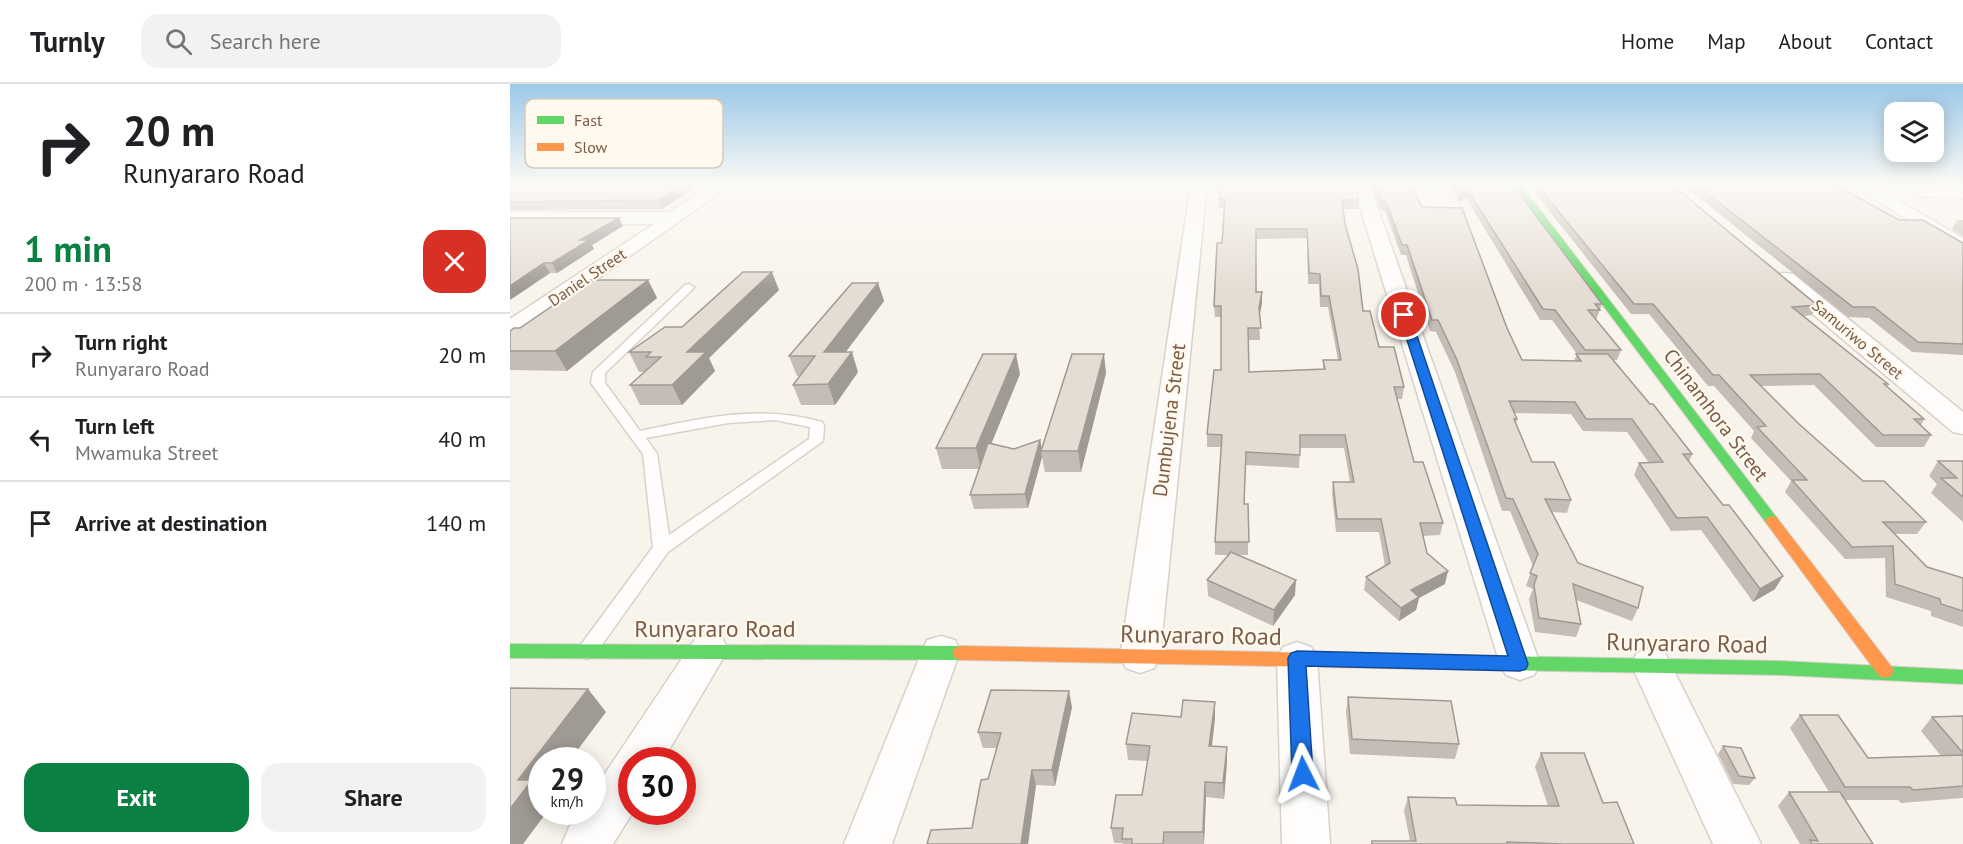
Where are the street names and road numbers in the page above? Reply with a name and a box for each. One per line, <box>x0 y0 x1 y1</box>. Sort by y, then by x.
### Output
street label: Daniel Street <box>544 243 630 310</box>
street label: Samuriwo Street <box>1808 295 1908 383</box>
street label: Dumbujena Street <box>1147 342 1191 498</box>
street label: Chinamhora Street <box>1658 343 1775 487</box>
street label: Runyararo Road <box>634 613 796 644</box>
street label: Runyararo Road <box>1120 618 1282 652</box>
street label: Runyararo Road <box>1606 626 1768 660</box>

